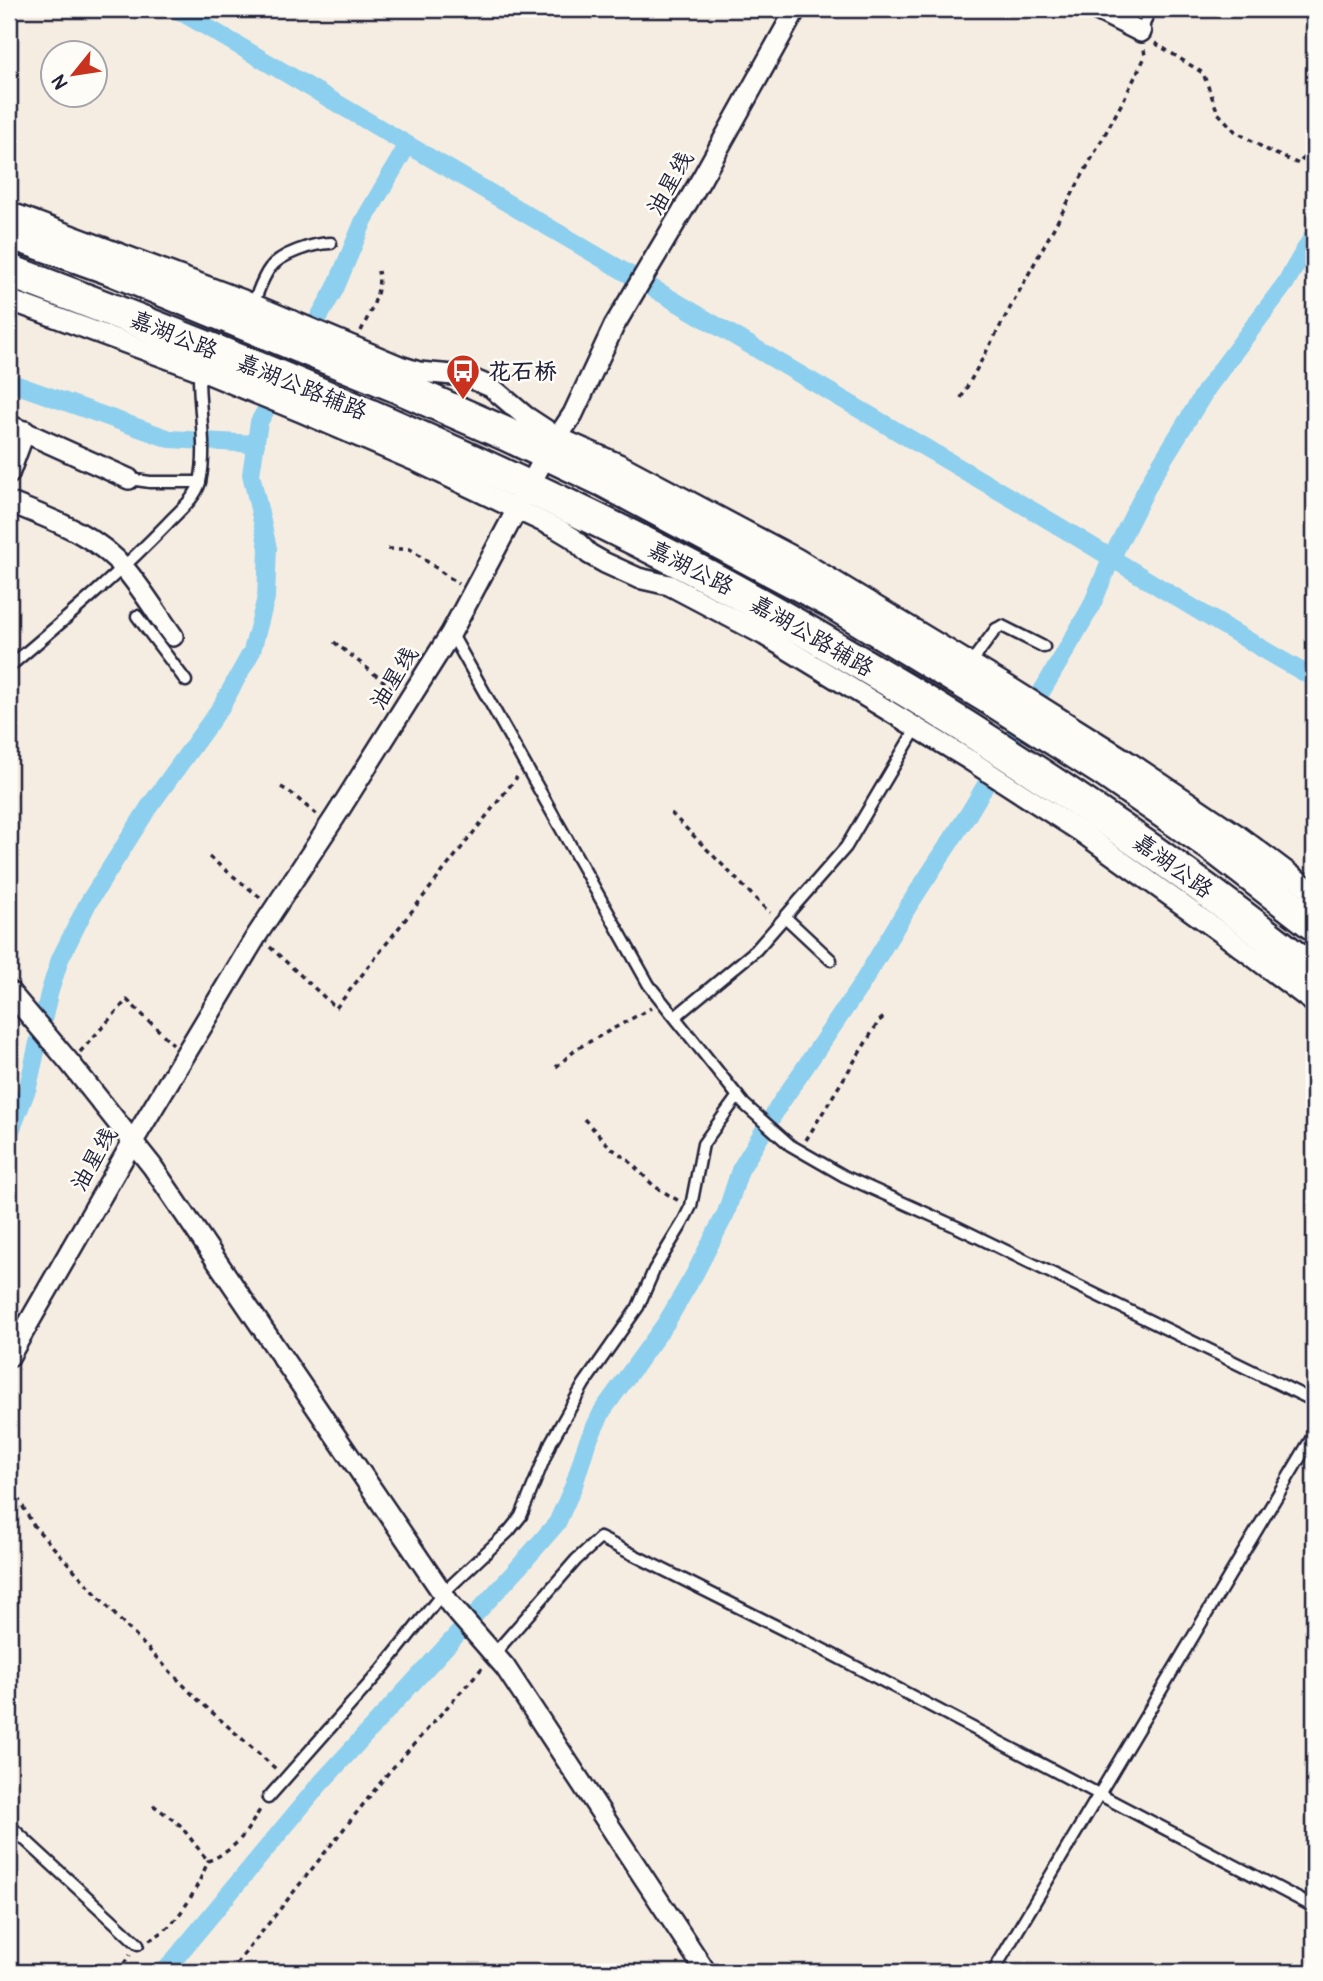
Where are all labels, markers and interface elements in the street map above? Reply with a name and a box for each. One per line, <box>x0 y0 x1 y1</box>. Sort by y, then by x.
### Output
north arrow <box>38 38 108 108</box>
text: N <box>46 70 74 94</box>
street label: 油星线 <box>640 146 700 220</box>
street label: 嘉湖公路 <box>126 304 222 366</box>
street label: 嘉湖公路辅路 <box>233 348 371 426</box>
bus stop icon: 花石桥 <box>444 352 482 401</box>
place label: 花石桥 <box>488 357 557 386</box>
street label: 嘉湖公路 <box>643 534 739 602</box>
street label: 嘉湖公路辅路 <box>745 589 879 683</box>
street label: 油星线 <box>363 641 425 715</box>
street label: 嘉湖公路 <box>1127 827 1219 905</box>
street label: 油星线 <box>64 1122 124 1196</box>

